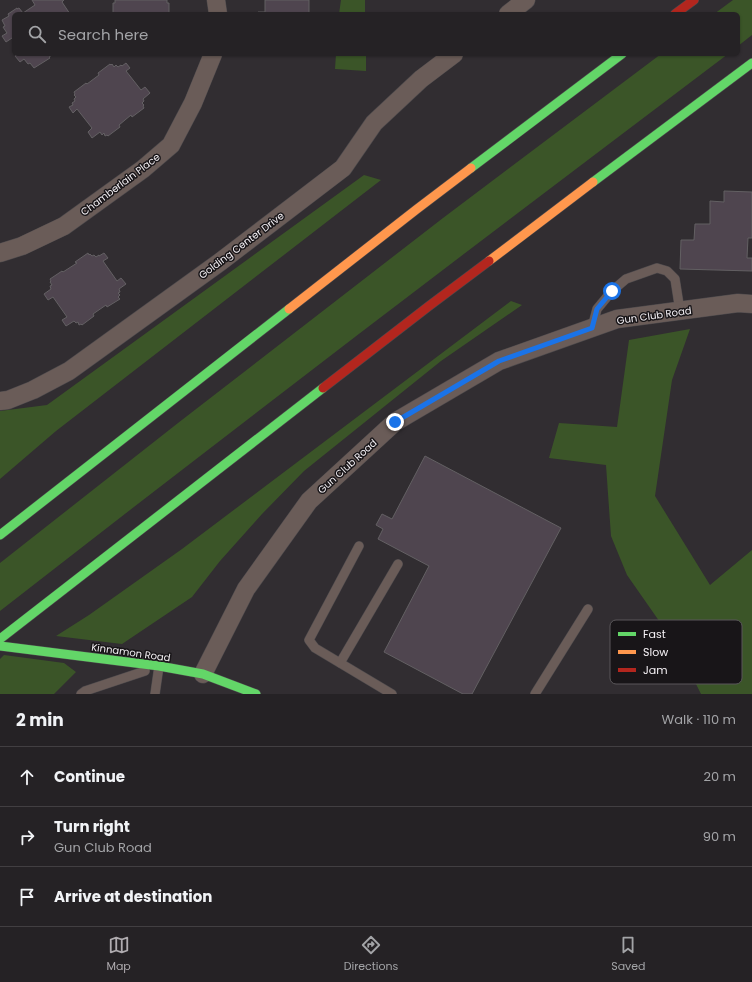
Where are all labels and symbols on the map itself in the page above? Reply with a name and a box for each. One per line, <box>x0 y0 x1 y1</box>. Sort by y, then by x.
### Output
street label: Chamberlain Place <box>77 150 163 219</box>
street label: Golding Center Drive <box>196 208 287 282</box>
route start <box>603 282 621 300</box>
street label: Gun Club Road <box>616 303 692 328</box>
route end <box>386 413 404 431</box>
street label: Gun Club Road <box>314 436 380 497</box>
legend <box>610 620 742 684</box>
text: Fast <box>643 626 666 642</box>
street label: Kinnamon Road <box>90 640 171 665</box>
text: Slow <box>643 644 668 660</box>
text: Jam <box>643 662 668 678</box>

